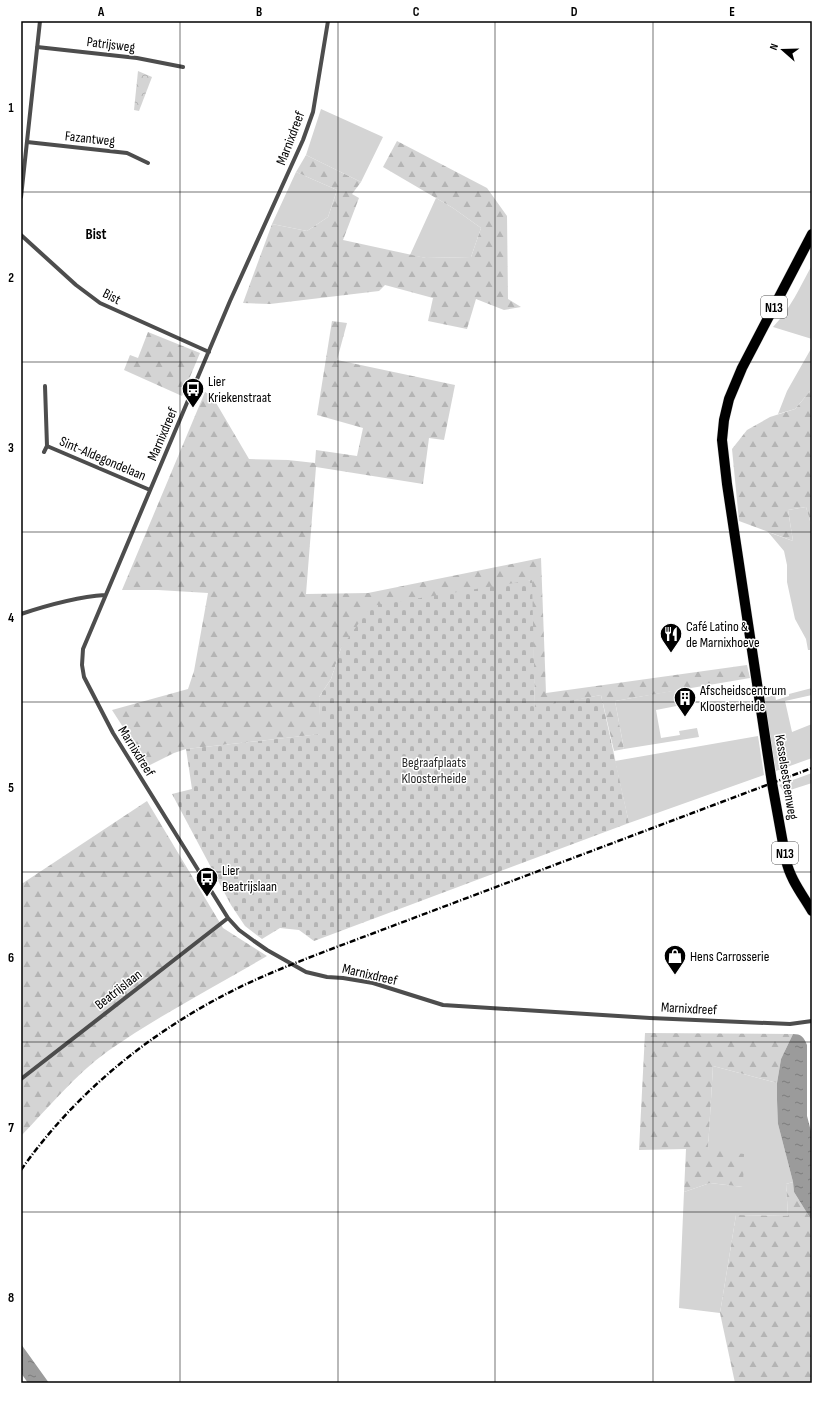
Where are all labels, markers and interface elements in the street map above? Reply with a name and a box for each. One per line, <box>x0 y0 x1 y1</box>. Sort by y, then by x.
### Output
text: A <box>97 4 105 20</box>
text: B <box>256 4 262 20</box>
text: C <box>413 4 420 20</box>
text: D <box>571 4 578 20</box>
text: E <box>729 4 735 20</box>
north arrow <box>763 30 803 70</box>
street label: Patrijsweg <box>86 33 136 56</box>
text: N <box>767 42 781 52</box>
text: 1 <box>8 100 14 116</box>
street label: Marnixdreef <box>272 108 309 167</box>
street label: Fazantweg <box>64 127 116 150</box>
district label: Bist <box>86 225 106 244</box>
text: 2 <box>8 270 14 286</box>
street label: Bist <box>100 285 124 308</box>
road number: N13 <box>761 296 787 318</box>
place label: Lier Kriekenstraat <box>208 373 271 406</box>
bus stop icon: Lier Kriekenstraat <box>180 376 206 409</box>
street label: Marnixdreef <box>144 404 182 463</box>
street label: Sint-Aldegondelaan <box>57 433 149 484</box>
text: 3 <box>8 440 14 456</box>
text: 4 <box>8 610 14 626</box>
place label: Café Latino & de Marnixhoeve <box>686 618 760 651</box>
restaurant icon: Café Latino & de Marnixhoeve <box>658 621 684 654</box>
place label: Afscheidscentrum Kloosterheide <box>699 682 786 715</box>
building icon: Afscheidscentrum Kloosterheide <box>672 685 698 718</box>
street label: Marnixdreef <box>114 723 159 780</box>
street label: Kesselsesteenweg <box>771 733 802 821</box>
park label: Begraafplaats Kloosterheide <box>401 754 467 787</box>
text: 5 <box>8 780 14 796</box>
road number: N13 <box>772 842 798 864</box>
place label: Lier Beatrijslaan <box>222 862 277 895</box>
bus stop icon: Lier Beatrijslaan <box>194 865 220 898</box>
shop icon: Hens Carrosserie <box>662 943 688 976</box>
place label: Hens Carrosserie <box>690 948 769 965</box>
text: 6 <box>8 950 14 966</box>
street label: Marnixdreef <box>341 960 400 989</box>
street label: Beatrijslaan <box>91 966 145 1013</box>
street label: Marnixdreef <box>660 999 718 1019</box>
text: 7 <box>8 1120 14 1136</box>
text: 8 <box>8 1290 14 1306</box>

